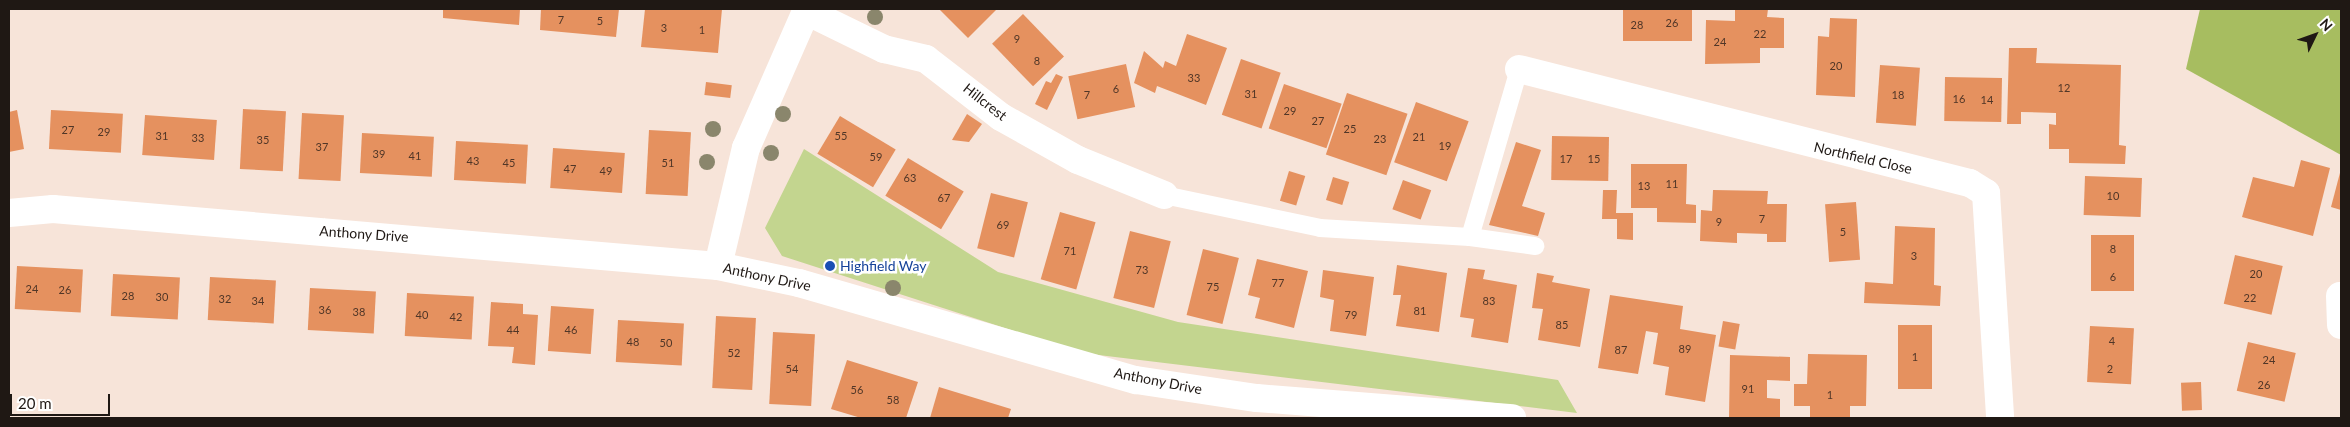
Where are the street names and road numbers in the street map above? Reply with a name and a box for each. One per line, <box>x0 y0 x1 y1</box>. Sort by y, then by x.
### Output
street label: Hillcrest <box>960 80 1010 124</box>
street label: Northfield Close <box>1812 139 1914 177</box>
street label: Anthony Drive <box>319 222 409 246</box>
street label: Anthony Drive <box>721 259 813 295</box>
street label: Anthony Drive <box>1112 364 1204 398</box>

